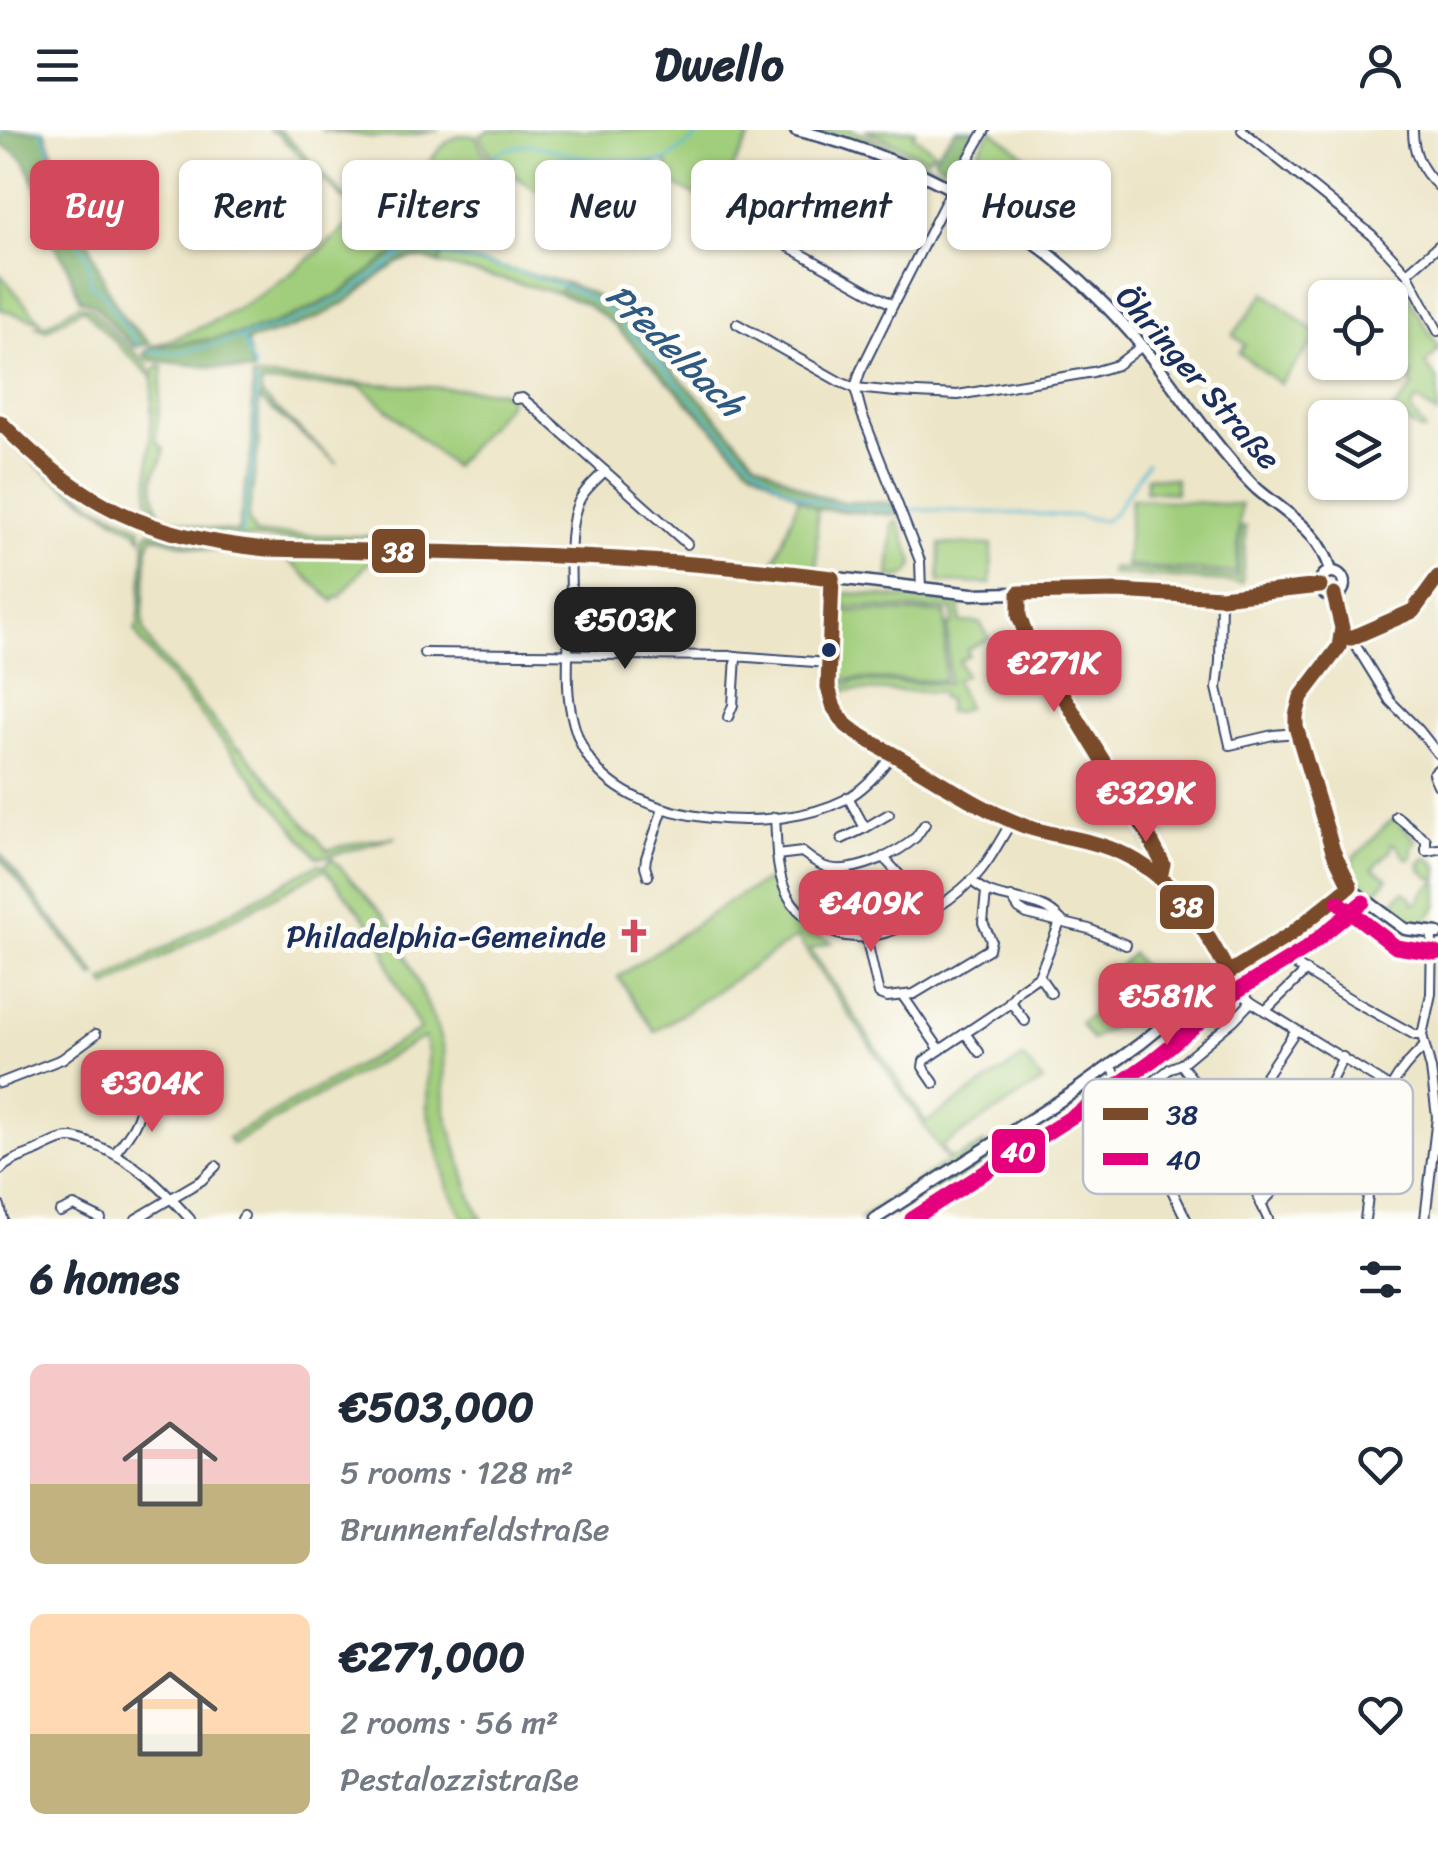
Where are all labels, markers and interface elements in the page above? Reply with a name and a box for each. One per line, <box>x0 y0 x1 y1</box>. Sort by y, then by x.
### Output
text: Dwello <box>654 25 784 105</box>
icon: menu <box>30 38 85 93</box>
icon: person <box>1353 38 1408 93</box>
chip: Buy <box>30 160 159 250</box>
chip: Rent <box>179 160 322 250</box>
chip: Filters <box>342 160 515 250</box>
chip: New <box>535 160 671 250</box>
chip: Apartment <box>691 160 927 250</box>
chip: House <box>947 160 1111 250</box>
water label: Pfedelbach <box>591 267 761 434</box>
street label: Öhringer Straße <box>1101 272 1295 484</box>
map controls <box>1308 280 1408 500</box>
button: locate <box>1308 280 1408 380</box>
button: layers <box>1308 400 1408 500</box>
line badge: 38 <box>370 527 427 575</box>
text: 38 <box>381 527 414 576</box>
pin: €503K <box>555 587 695 672</box>
text: €503K <box>576 591 674 648</box>
pin: €271K <box>984 630 1124 715</box>
text: €271K <box>1008 634 1100 691</box>
unlabelled marker <box>819 640 839 660</box>
pin: €329K <box>1076 760 1216 845</box>
text: €329K <box>1098 764 1194 821</box>
pin: €409K <box>801 870 941 955</box>
text: €409K <box>821 874 921 931</box>
text: 38 <box>1170 882 1203 931</box>
line badge: 38 <box>1158 883 1216 931</box>
place label: Philadelphia-Gemeinde <box>286 908 606 965</box>
church icon: Philadelphia-Gemeinde <box>615 917 653 955</box>
pin: €581K <box>1097 963 1237 1048</box>
text: €581K <box>1120 967 1214 1024</box>
pin: €304K <box>82 1050 222 1135</box>
text: €304K <box>103 1054 201 1111</box>
legend <box>1083 1079 1413 1194</box>
text: 38 <box>1166 1090 1198 1139</box>
line badge: 40 <box>990 1127 1047 1175</box>
text: 40 <box>1000 1127 1036 1176</box>
text: 40 <box>1166 1135 1201 1184</box>
text: 6 homes <box>30 1242 179 1316</box>
icon: filters <box>1353 1252 1408 1307</box>
text: €503,000 <box>340 1370 534 1444</box>
icon: home <box>110 1404 230 1524</box>
icon: heart <box>1353 1437 1408 1492</box>
text: 5 rooms · 128 m² <box>340 1444 573 1501</box>
text: Brunnenfeldstraße <box>340 1501 609 1558</box>
text: €271,000 <box>340 1620 525 1694</box>
icon: home <box>110 1654 230 1774</box>
icon: heart <box>1353 1687 1408 1742</box>
text: 2 rooms · 56 m² <box>340 1694 559 1751</box>
text: Pestalozzistraße <box>340 1751 579 1808</box>

